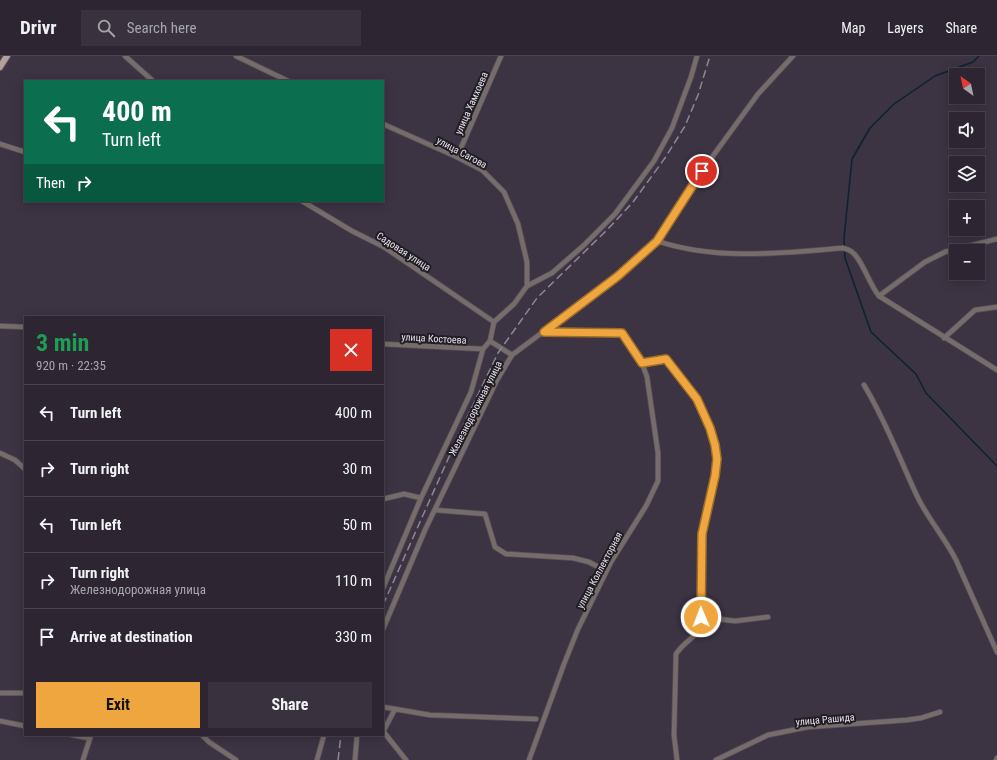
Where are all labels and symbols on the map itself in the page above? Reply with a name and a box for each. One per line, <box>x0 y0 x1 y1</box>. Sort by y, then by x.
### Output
north arrow <box>949 68 985 104</box>
street label: улица Хамхоева <box>453 70 490 136</box>
street label: улица Сагова <box>435 135 489 170</box>
pin <box>685 154 719 188</box>
street label: Садовая улица <box>375 230 433 273</box>
street label: улица Костоева <box>401 331 467 346</box>
street label: Железнодорожная улица <box>447 359 504 457</box>
street label: улица Коллекторная <box>575 530 624 610</box>
position arrow <box>680 596 722 638</box>
street label: улица Рашида <box>795 711 855 728</box>

